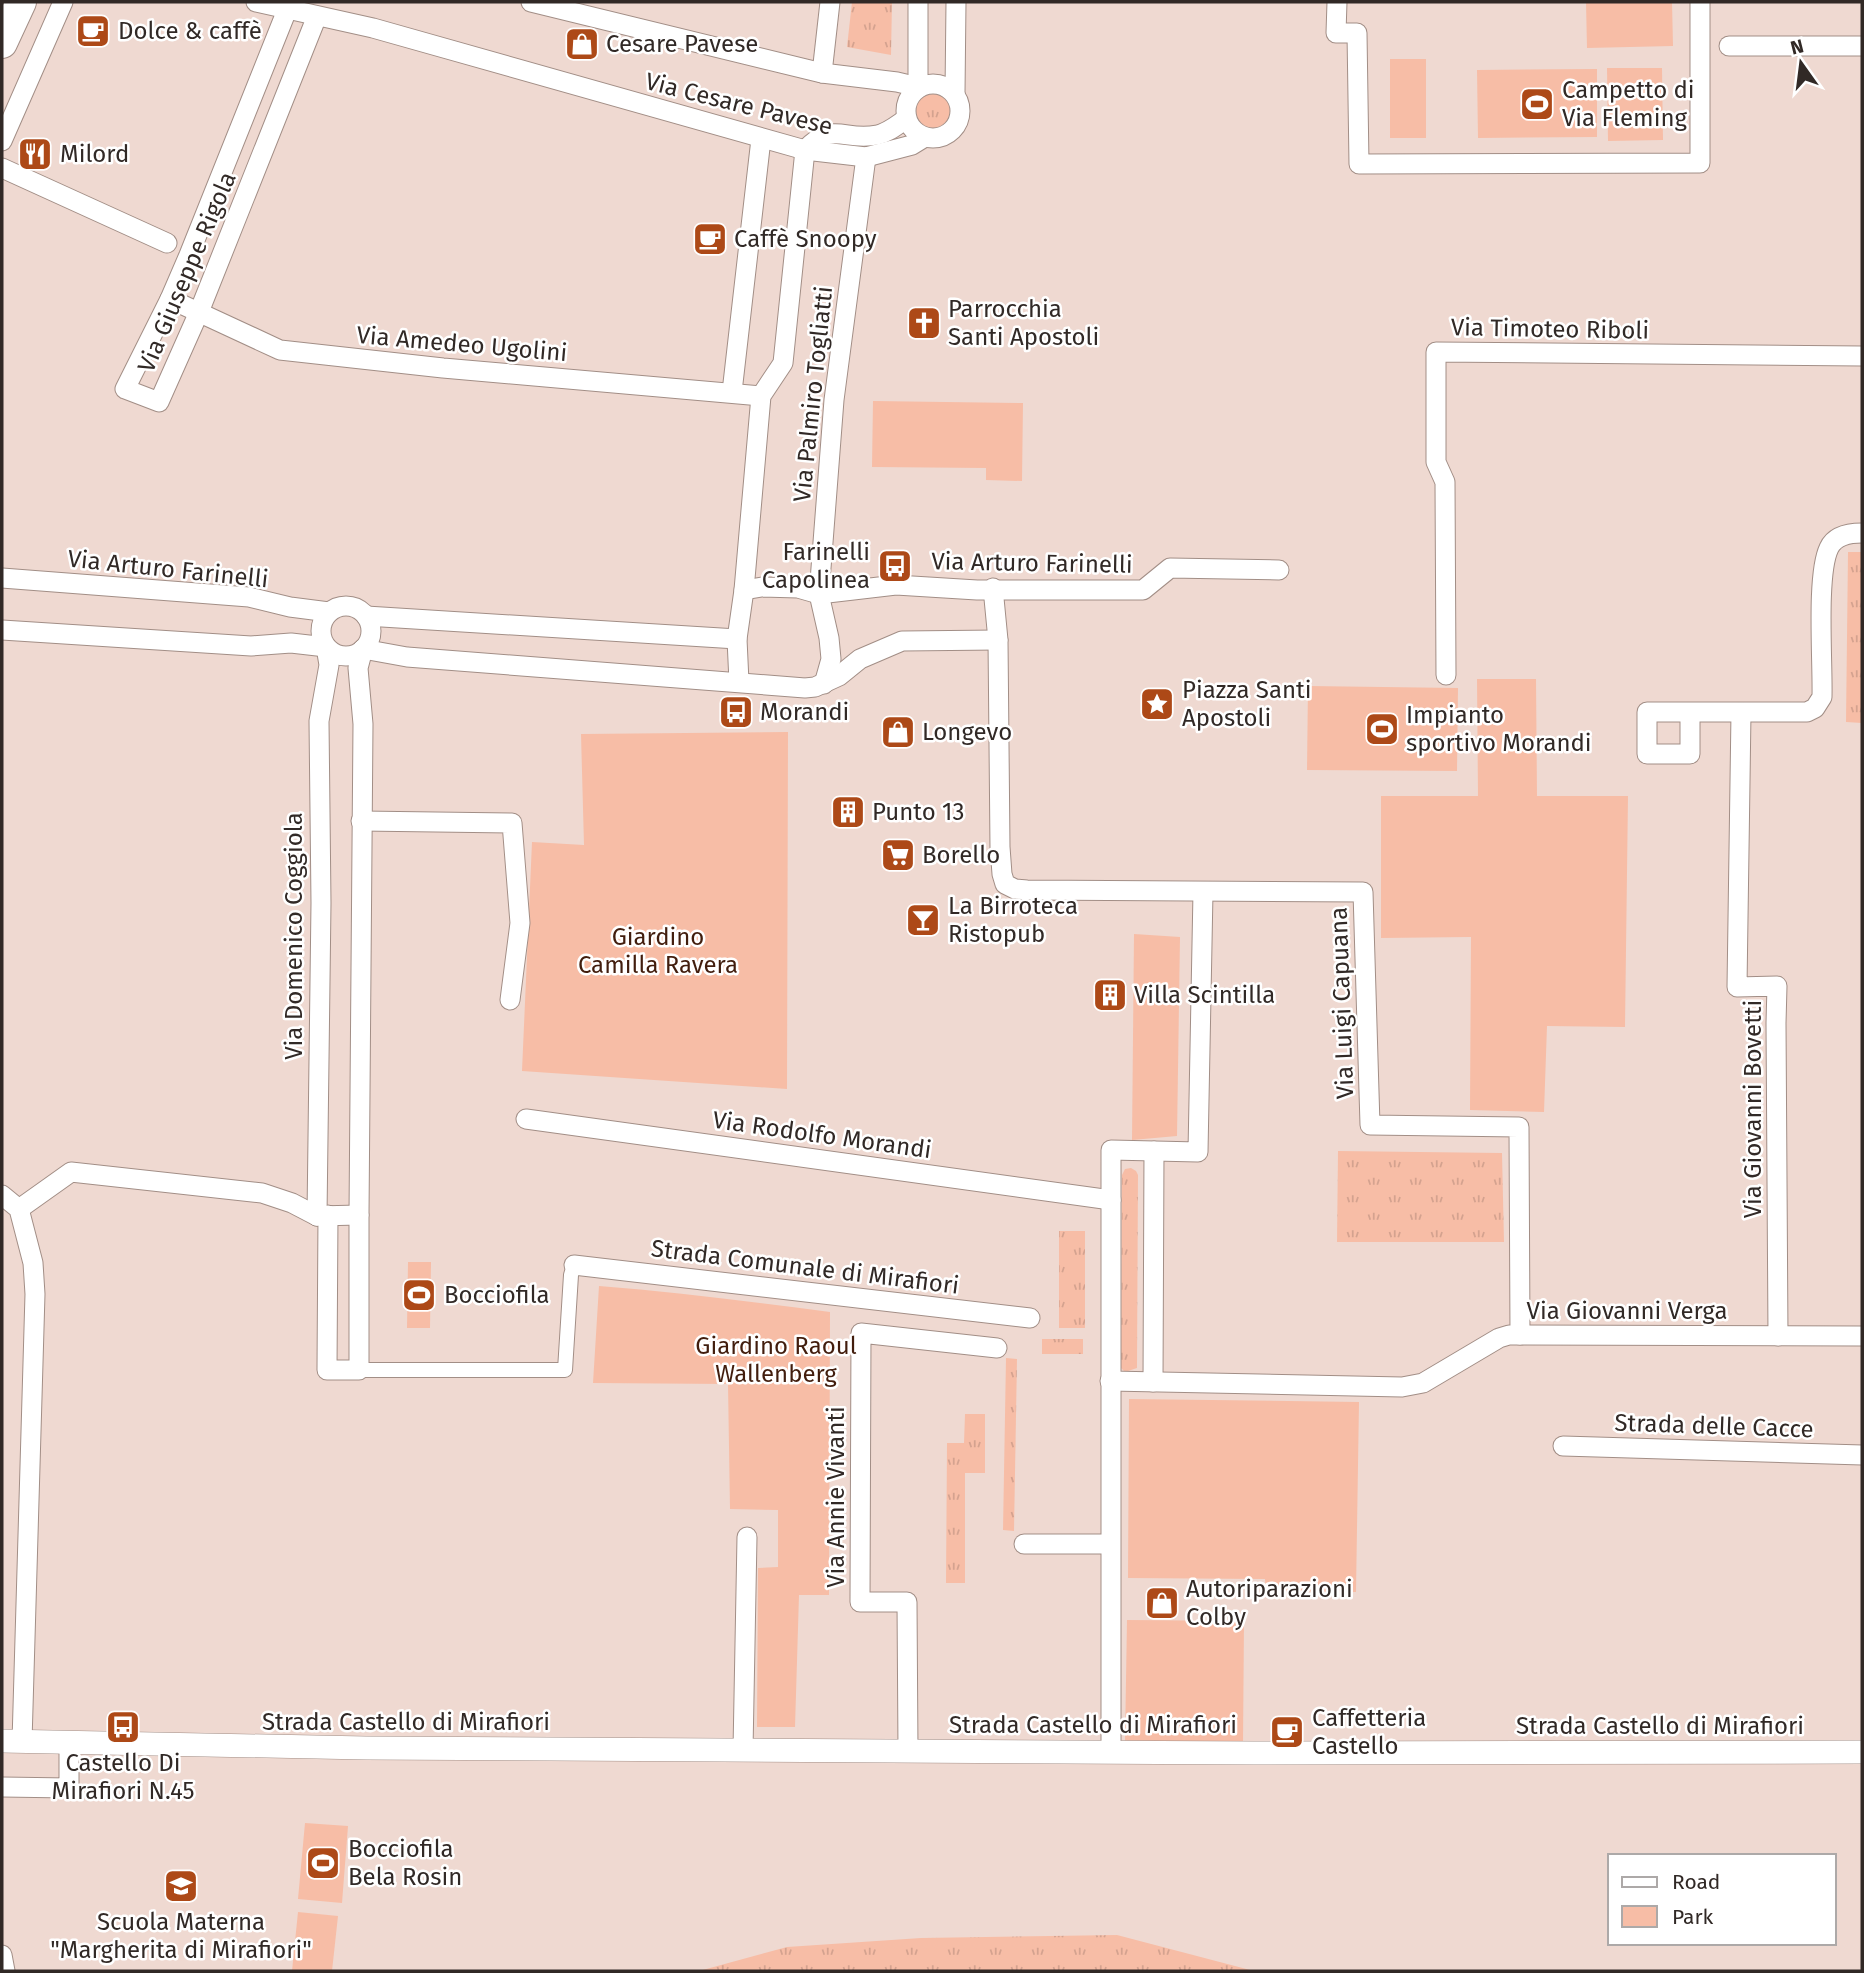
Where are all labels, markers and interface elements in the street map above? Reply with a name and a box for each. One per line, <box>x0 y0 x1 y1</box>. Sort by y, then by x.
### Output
cafe icon: Dolce & caffè <box>74 12 112 50</box>
place label: Dolce & caffè <box>118 17 262 45</box>
shop icon: Cesare Pavese <box>563 25 601 63</box>
north arrow <box>1766 28 1836 98</box>
place label: Cesare Pavese <box>606 30 758 58</box>
text: N <box>1788 34 1806 60</box>
street label: Via Cesare Pavese <box>642 67 836 141</box>
place label: Campetto di Via Fleming <box>1562 76 1695 132</box>
sports icon: Campetto di Via Fleming <box>1518 85 1556 123</box>
restaurant icon: Milord <box>16 135 54 173</box>
place label: Milord <box>60 140 129 168</box>
street label: Via Giuseppe Rigola <box>132 168 242 376</box>
cafe icon: Caffè Snoopy <box>691 220 729 258</box>
place label: Caffè Snoopy <box>734 225 877 253</box>
street label: Via Palmiro Togliatti <box>788 285 838 503</box>
place label: Parrocchia Santi Apostoli <box>948 295 1099 351</box>
church icon: Parrocchia Santi Apostoli <box>905 304 943 342</box>
street label: Via Timoteo Riboli <box>1451 313 1649 345</box>
street label: Via Amedeo Ugolini <box>355 321 569 367</box>
place label: Farinelli Capolinea <box>762 538 870 594</box>
street label: Via Arturo Farinelli <box>66 545 270 593</box>
bus stop icon: Farinelli Capolinea <box>876 547 914 585</box>
street label: Via Arturo Farinelli <box>931 547 1133 579</box>
place label: Piazza Santi Apostoli <box>1182 676 1311 732</box>
place icon: Piazza Santi Apostoli <box>1138 685 1176 723</box>
bus stop icon: Morandi <box>717 693 755 731</box>
place label: Morandi <box>760 698 849 726</box>
place label: Impianto sportivo Morandi <box>1406 701 1592 757</box>
sports icon: Impianto sportivo Morandi <box>1363 710 1401 748</box>
shop icon: Longevo <box>879 713 917 751</box>
place label: Longevo <box>922 718 1012 746</box>
building icon: Punto 13 <box>829 793 867 831</box>
place label: Punto 13 <box>872 798 964 826</box>
street label: Via Domenico Coggiola <box>280 812 308 1060</box>
supermarket icon: Borello <box>879 836 917 874</box>
place label: Borello <box>922 841 1000 869</box>
place label: La Birroteca Ristopub <box>948 892 1078 948</box>
bar icon: La Birroteca Ristopub <box>904 901 942 939</box>
street label: Via Luigi Capuana <box>1325 907 1359 1099</box>
park label: Giardino Camilla Ravera <box>578 923 738 979</box>
building icon: Villa Scintilla <box>1091 976 1129 1014</box>
place label: Villa Scintilla <box>1134 981 1275 1009</box>
street label: Via Giovanni Bovetti <box>1739 1000 1767 1218</box>
street label: Via Rodolfo Morandi <box>711 1106 933 1164</box>
street label: Strada Comunale di Mirafiori <box>649 1234 961 1300</box>
sports icon: Bocciofila <box>400 1276 438 1314</box>
place label: Bocciofila <box>444 1281 550 1309</box>
street label: Via Giovanni Verga <box>1527 1297 1727 1325</box>
park label: Giardino Raoul Wallenberg <box>695 1332 857 1388</box>
street label: Via Annie Vivanti <box>822 1406 850 1588</box>
street label: Strada delle Cacce <box>1614 1409 1814 1443</box>
place label: Autoriparazioni Colby <box>1186 1575 1353 1631</box>
shop icon: Autoriparazioni Colby <box>1143 1584 1181 1622</box>
place label: Caffetteria Castello <box>1312 1704 1426 1760</box>
bus stop icon: Castello Di Mirafiori N.45 <box>104 1708 142 1746</box>
street label: Strada Castello di Mirafiori <box>262 1708 550 1736</box>
street label: Strada Castello di Mirafiori <box>949 1711 1237 1739</box>
street label: Strada Castello di Mirafiori <box>1516 1712 1804 1740</box>
cafe icon: Caffetteria Castello <box>1268 1713 1306 1751</box>
place label: Castello Di Mirafiori N.45 <box>51 1749 195 1805</box>
place label: Bocciofila Bela Rosin <box>348 1835 462 1891</box>
sports icon: Bocciofila Bela Rosin <box>304 1844 342 1882</box>
legend <box>1608 1854 1836 1945</box>
school or university icon: Scuola Materna "Margherita di Mirafiori" <box>162 1867 200 1905</box>
text: Road <box>1672 1869 1720 1895</box>
text: Park <box>1672 1904 1714 1930</box>
place label: Scuola Materna "Margherita di Mirafiori" <box>50 1908 312 1964</box>

